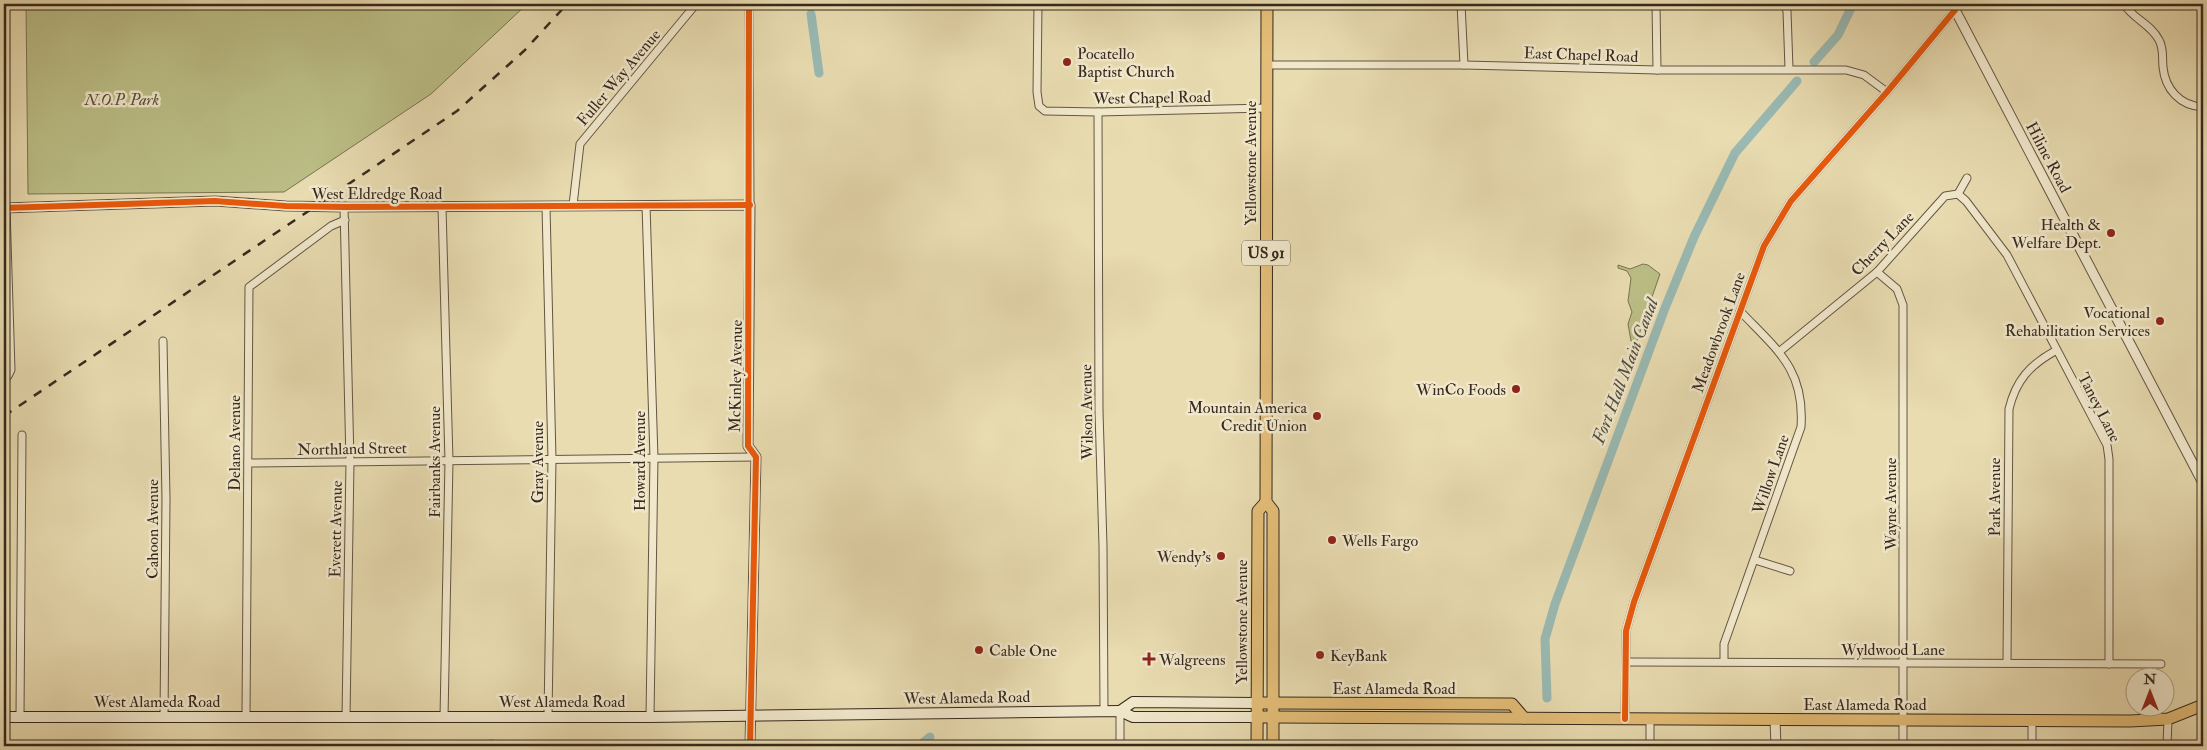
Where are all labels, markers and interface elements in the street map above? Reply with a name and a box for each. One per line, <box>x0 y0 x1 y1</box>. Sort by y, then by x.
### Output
street label: Fuller Way Avenue <box>572 25 665 130</box>
street label: East Chapel Road <box>1523 43 1639 68</box>
place label: Pocatello Baptist Church <box>1077 44 1175 83</box>
marker: Pocatello Baptist Church <box>1061 56 1073 68</box>
street label: West Chapel Road <box>1092 87 1211 110</box>
park label: N.O.P. Park <box>84 90 160 110</box>
street label: Yellowstone Avenue <box>1241 100 1261 225</box>
street label: Hiline Road <box>2021 119 2075 196</box>
street label: West Eldredge Road <box>311 184 443 204</box>
street label: Cherry Lane <box>1847 207 1919 280</box>
place label: Health & Welfare Dept. <box>2011 215 2101 254</box>
marker: Health & Welfare Dept. <box>2105 227 2117 239</box>
road number: US 91 <box>1242 240 1290 266</box>
street label: Meadowbrook Lane <box>1688 269 1750 395</box>
water label: Fort Hall Main Canal <box>1587 294 1664 448</box>
place label: Vocational Rehabilitation Services <box>2005 303 2150 341</box>
marker: Vocational Rehabilitation Services <box>2154 315 2166 327</box>
street label: McKinley Avenue <box>725 319 747 433</box>
street label: Wilson Avenue <box>1076 364 1098 461</box>
street label: Taney Lane <box>2073 369 2125 446</box>
place label: WinCo Foods <box>1415 380 1506 400</box>
marker: WinCo Foods <box>1510 383 1522 395</box>
street label: Delano Avenue <box>225 395 245 491</box>
place label: Mountain America Credit Union <box>1188 398 1307 436</box>
street label: Fairbanks Avenue <box>425 406 445 518</box>
marker: Mountain America Credit Union <box>1311 410 1323 422</box>
street label: Howard Avenue <box>630 411 650 511</box>
street label: Gray Avenue <box>528 420 548 503</box>
street label: Willow Lane <box>1748 432 1794 518</box>
street label: Northland Street <box>297 438 407 460</box>
street label: Wayne Avenue <box>1881 457 1901 551</box>
street label: Park Avenue <box>1985 457 2005 536</box>
street label: Cahoon Avenue <box>143 479 163 579</box>
street label: Everett Avenue <box>325 480 347 578</box>
place label: Wells Fargo <box>1341 531 1419 551</box>
marker: Wells Fargo <box>1326 534 1338 546</box>
place label: Wendy's <box>1156 547 1211 567</box>
marker: Wendy's <box>1215 550 1227 562</box>
street label: Yellowstone Avenue <box>1232 559 1252 684</box>
street label: Wyldwood Lane <box>1840 640 1945 660</box>
place label: Cable One <box>989 641 1057 661</box>
marker: Cable One <box>973 644 985 656</box>
place label: KeyBank <box>1330 646 1388 666</box>
marker: KeyBank <box>1314 649 1326 661</box>
place label: Walgreens <box>1158 650 1225 670</box>
marker: Walgreens <box>1143 653 1155 665</box>
north arrow <box>2124 668 2174 718</box>
text: N <box>2143 671 2157 688</box>
street label: East Alameda Road <box>1332 679 1456 699</box>
street label: West Alameda Road <box>902 687 1031 709</box>
street label: West Alameda Road <box>93 692 220 712</box>
street label: West Alameda Road <box>498 692 625 712</box>
street label: East Alameda Road <box>1803 695 1927 715</box>

